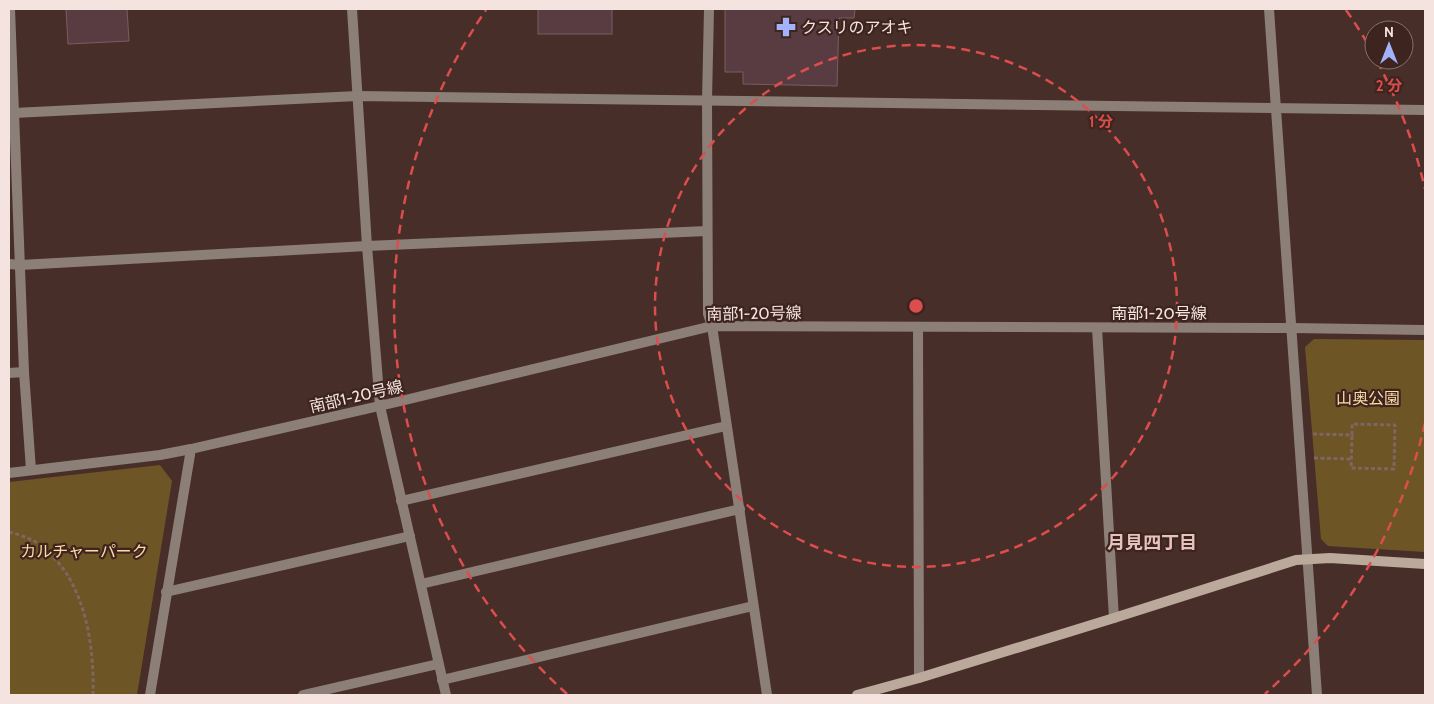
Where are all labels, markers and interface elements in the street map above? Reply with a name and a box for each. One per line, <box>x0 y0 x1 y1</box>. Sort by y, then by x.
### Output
pharmacy icon: クスリのアオキ <box>775 16 797 38</box>
place label: クスリのアオキ <box>801 18 913 37</box>
north arrow <box>1364 20 1414 70</box>
text: N <box>1384 23 1394 41</box>
text: 2 分 <box>1376 77 1402 95</box>
text: 1 分 <box>1089 113 1113 131</box>
centre of rings <box>907 297 925 315</box>
street label: 南部1-20号線 <box>706 303 802 324</box>
street label: 南部1-20号線 <box>1111 304 1207 323</box>
street label: 南部1-20号線 <box>308 377 405 416</box>
park label: 山奥公園 <box>1336 389 1400 408</box>
district label: 月見四丁目 <box>1107 532 1197 554</box>
park label: カルチャーパーク <box>20 542 148 561</box>

